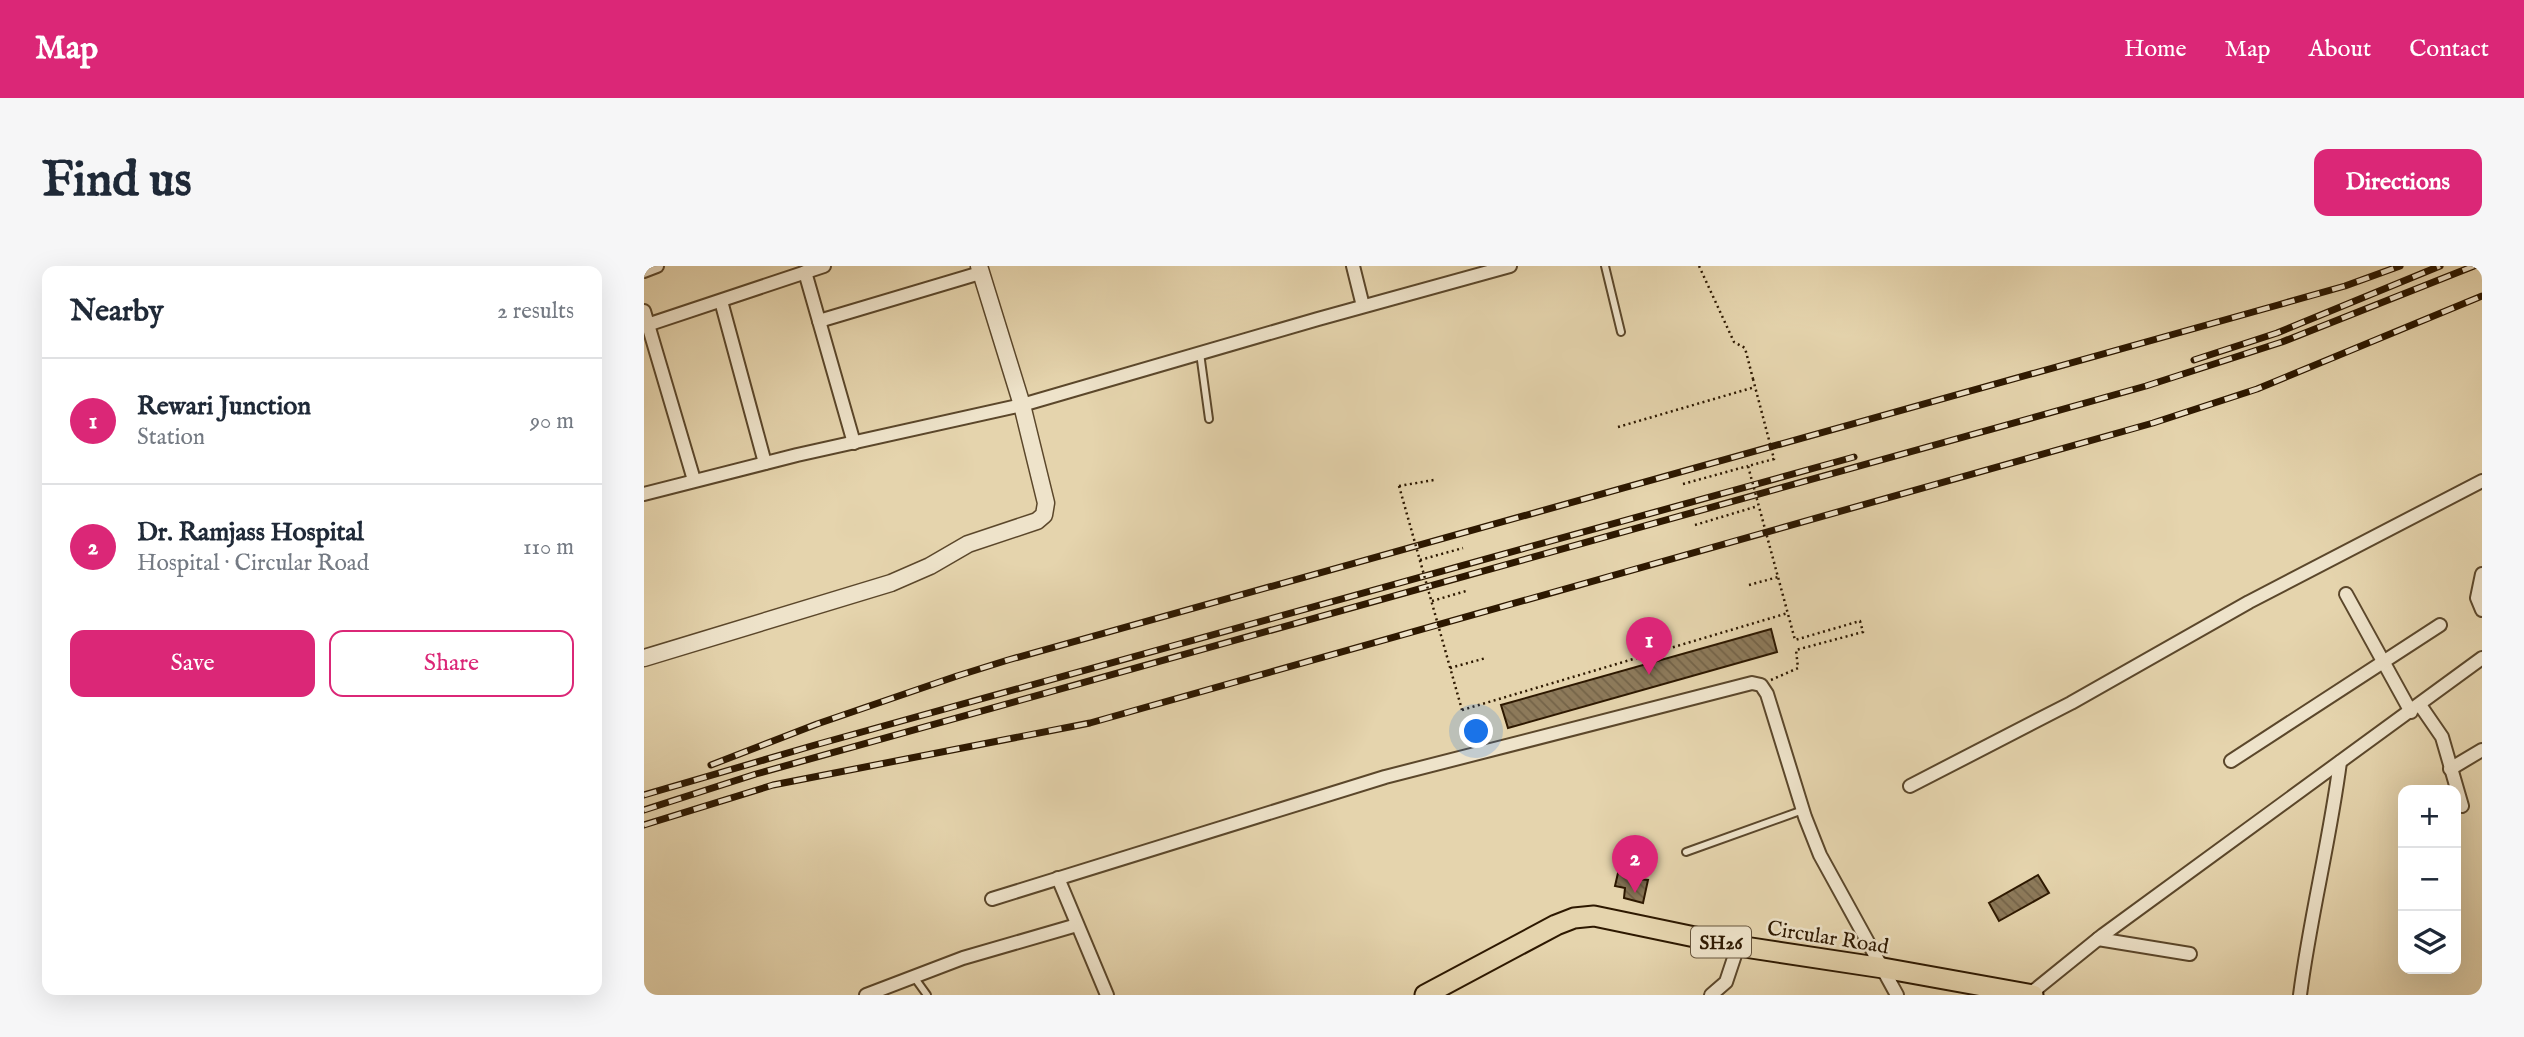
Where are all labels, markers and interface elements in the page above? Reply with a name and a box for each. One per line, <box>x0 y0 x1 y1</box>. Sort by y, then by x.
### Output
text: Map <box>35 28 98 70</box>
text: Home <box>2124 34 2187 65</box>
text: Map <box>2225 34 2271 65</box>
text: About <box>2309 34 2371 65</box>
text: Contact <box>2409 34 2489 65</box>
button: Directions <box>2314 149 2482 216</box>
text: Find us <box>42 151 192 213</box>
text: Nearby <box>70 293 163 331</box>
text: 2 results <box>497 297 574 326</box>
text: Rewari Junction <box>137 390 311 423</box>
text: 1 <box>89 407 97 436</box>
text: 90 m <box>530 407 574 436</box>
text: Station <box>137 423 205 452</box>
text: Dr. Ramjass Hospital <box>137 516 364 549</box>
text: 2 <box>88 533 98 562</box>
text: 110 m <box>523 533 574 562</box>
text: Hospital · Circular Road <box>137 549 369 578</box>
pin: 1 <box>1626 617 1672 675</box>
button: Save <box>70 630 315 697</box>
button: Share <box>329 630 574 697</box>
your location <box>1459 714 1493 748</box>
map controls <box>2398 785 2461 974</box>
button: + <box>2398 785 2461 848</box>
pin: 2 <box>1612 835 1658 893</box>
button: − <box>2398 848 2461 911</box>
button: layers <box>2398 911 2461 974</box>
street label: Circular Road <box>1765 916 1891 962</box>
road number: SH26 <box>1691 926 1751 958</box>

